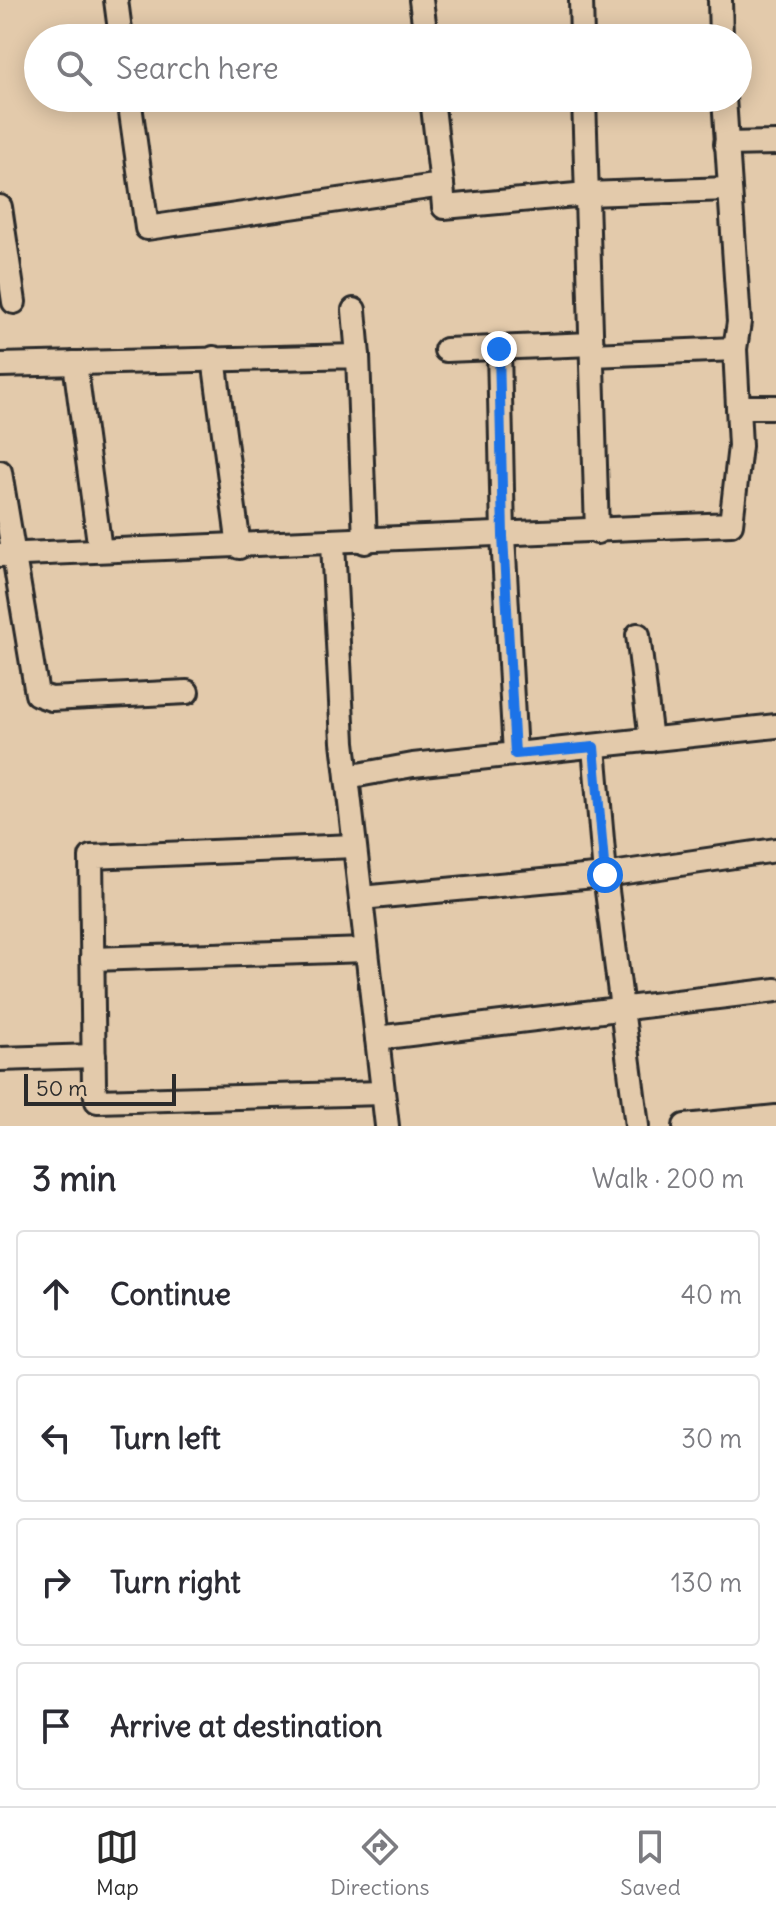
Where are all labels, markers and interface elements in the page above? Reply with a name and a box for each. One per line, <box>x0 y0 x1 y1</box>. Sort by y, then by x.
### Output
search box <box>24 24 752 112</box>
icon: search <box>52 46 96 90</box>
text: Search here <box>116 49 279 87</box>
route end <box>481 331 517 367</box>
route start <box>587 857 623 893</box>
scale bar <box>24 1070 176 1106</box>
text: 50 m <box>36 1074 88 1102</box>
text: 3 min <box>32 1157 117 1200</box>
text: Walk · 200 m <box>592 1162 744 1195</box>
icon: ahead <box>34 1272 78 1316</box>
text: Continue <box>110 1275 231 1313</box>
text: 40 m <box>681 1278 742 1311</box>
icon: left <box>34 1416 78 1460</box>
text: Turn left <box>110 1419 221 1457</box>
text: 30 m <box>681 1422 742 1455</box>
icon: right <box>34 1560 78 1604</box>
text: Turn right <box>110 1563 241 1601</box>
text: 130 m <box>671 1566 742 1599</box>
icon: arrive <box>34 1704 78 1748</box>
text: Arrive at destination <box>110 1707 382 1745</box>
tab: Map <box>95 1825 139 1901</box>
tab: Directions <box>330 1825 430 1901</box>
tab: Saved <box>620 1825 681 1901</box>

